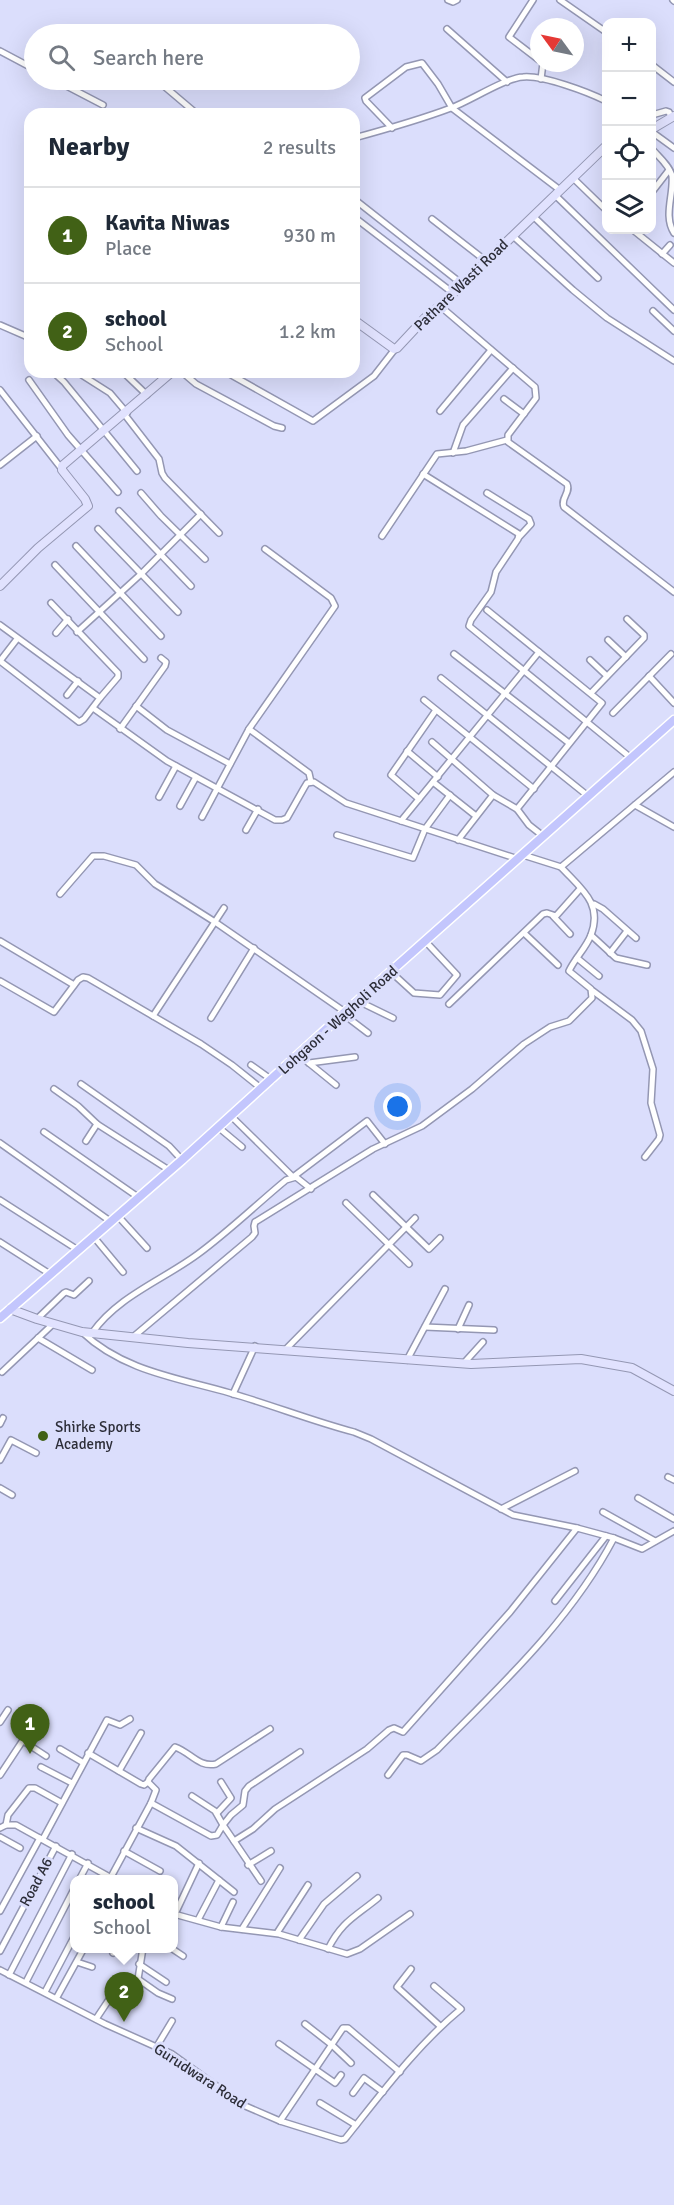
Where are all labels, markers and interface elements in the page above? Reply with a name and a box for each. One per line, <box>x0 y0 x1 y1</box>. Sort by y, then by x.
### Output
north arrow <box>530 18 584 72</box>
map controls <box>602 18 656 234</box>
button: + <box>602 18 656 72</box>
search box <box>24 24 360 90</box>
icon: search <box>45 41 78 74</box>
text: Search here <box>93 44 204 71</box>
button: − <box>602 72 656 126</box>
button: locate <box>602 126 656 180</box>
text: Nearby <box>48 131 129 163</box>
text: 2 results <box>263 135 336 160</box>
button: layers <box>602 180 656 234</box>
text: Kavita Niwas <box>105 209 230 236</box>
text: 1 <box>62 223 73 248</box>
text: 930 m <box>283 223 336 248</box>
street label: Pathare Wasti Road <box>410 235 512 335</box>
text: Place <box>105 236 152 261</box>
text: school <box>105 305 167 332</box>
text: 2 <box>62 319 73 344</box>
text: 1.2 km <box>279 319 336 344</box>
text: School <box>105 332 163 357</box>
street label: Lohgaon - Wagholi Road <box>275 962 401 1078</box>
your location <box>383 1092 412 1121</box>
place label: Shirke Sports Academy <box>55 1418 141 1453</box>
marker: Shirke Sports Academy <box>36 1429 50 1443</box>
pin: 1 <box>10 1704 50 1754</box>
street label: Road A6 <box>16 1855 56 1909</box>
popup <box>70 1875 178 1953</box>
text: school <box>93 1888 155 1915</box>
text: School <box>93 1915 151 1940</box>
pin: 2 <box>104 1972 144 2022</box>
street label: Gurudwara Road <box>151 2040 249 2113</box>

